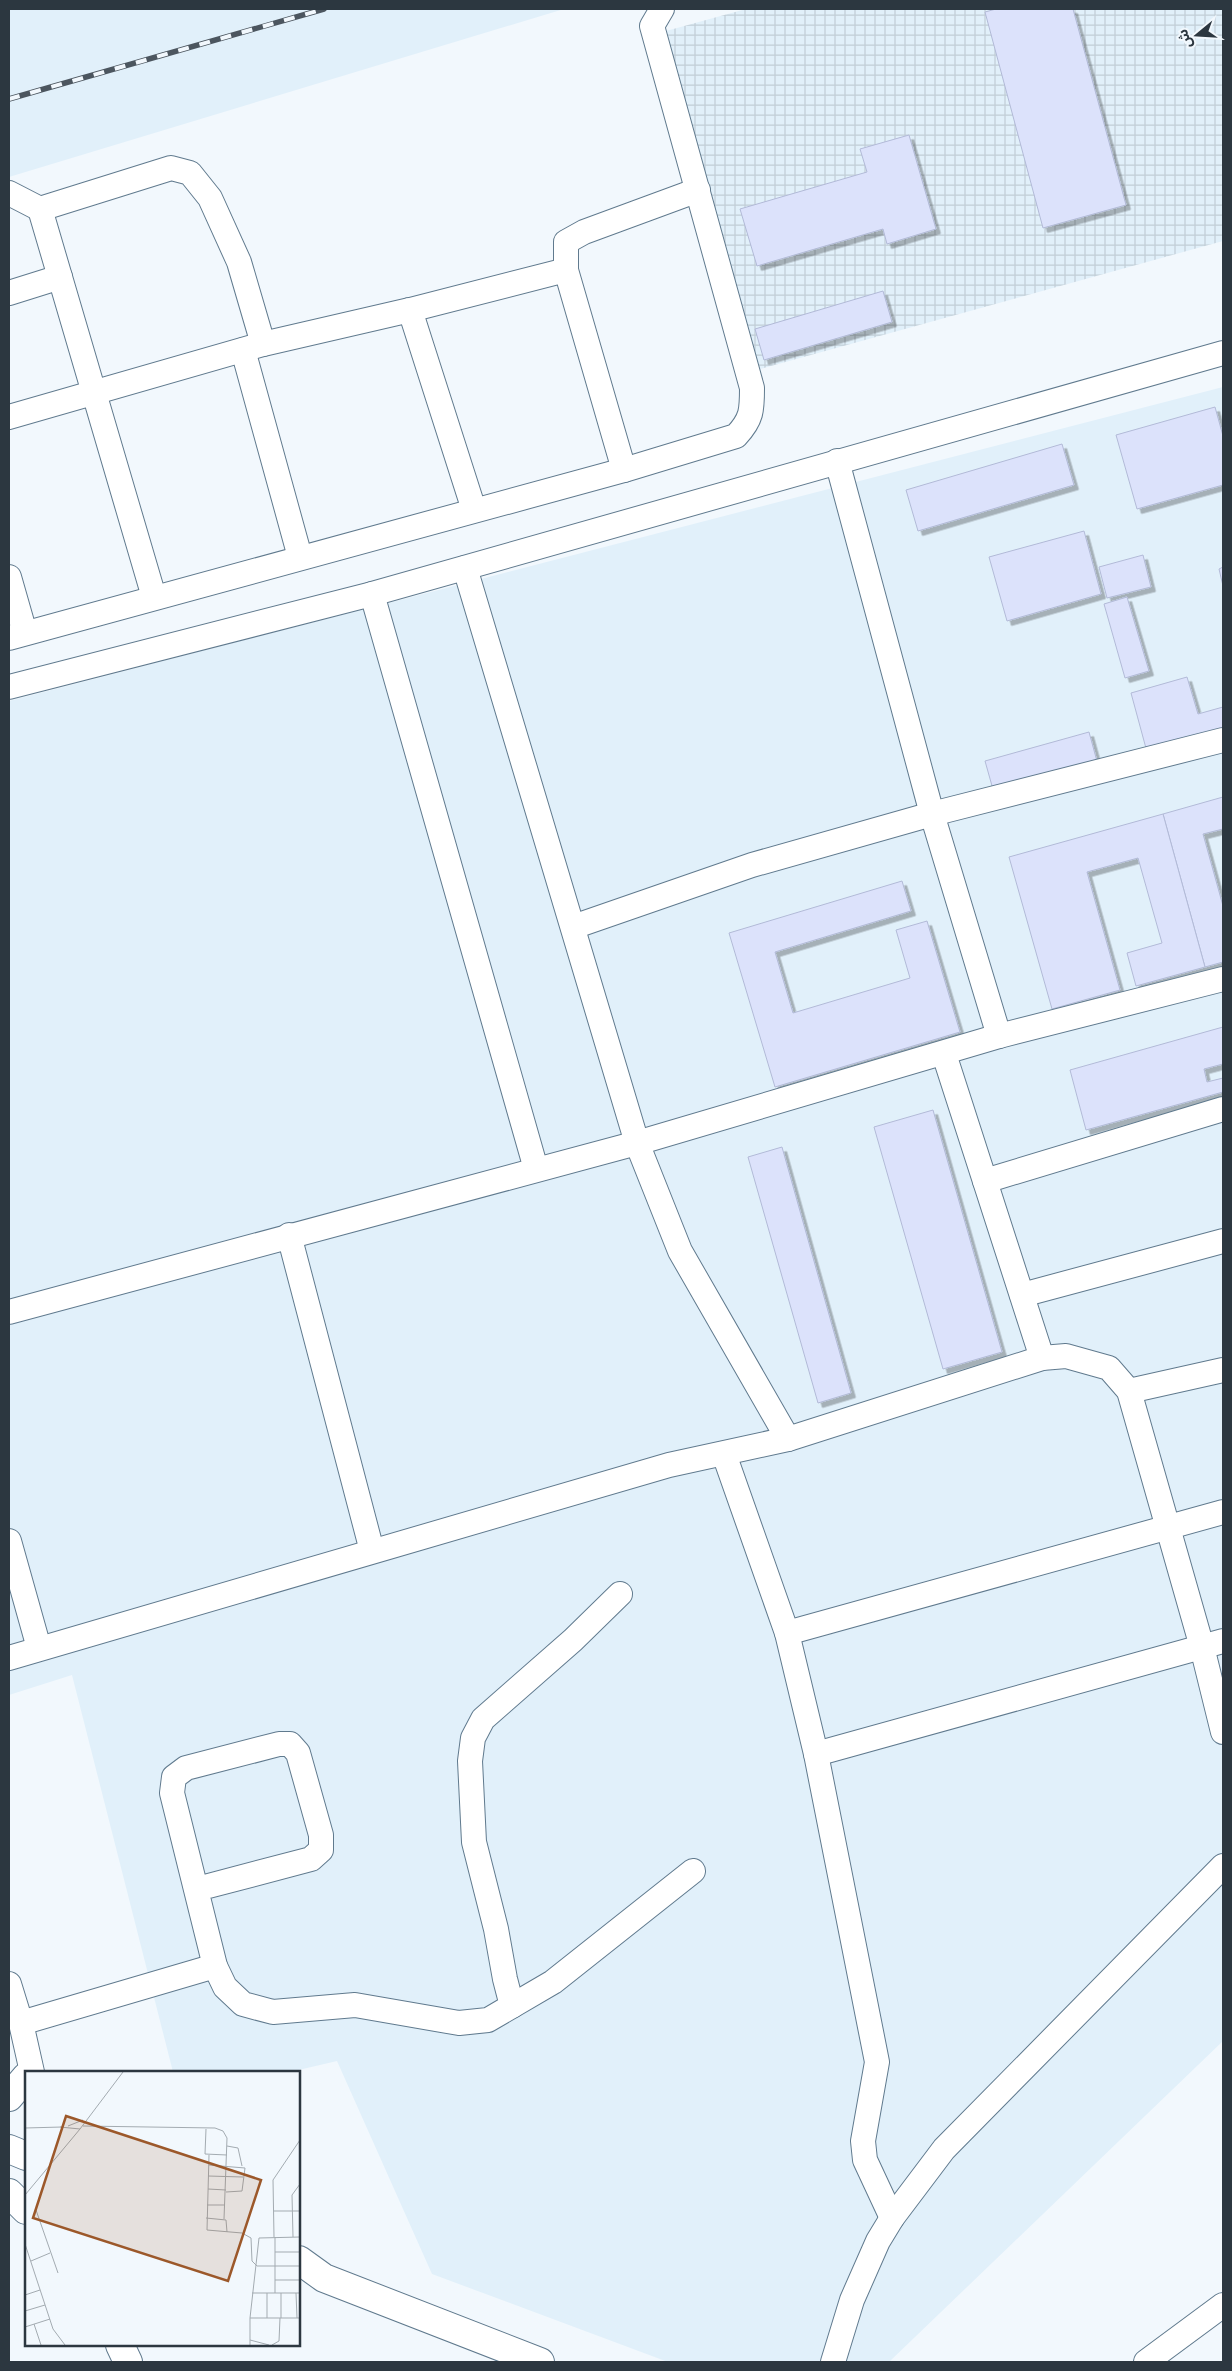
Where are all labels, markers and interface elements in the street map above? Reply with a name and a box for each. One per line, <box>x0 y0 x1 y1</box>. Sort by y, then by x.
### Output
north arrow <box>1172 10 1222 60</box>
text: ش <box>1172 27 1196 51</box>
inset map <box>25 2071 300 2346</box>

